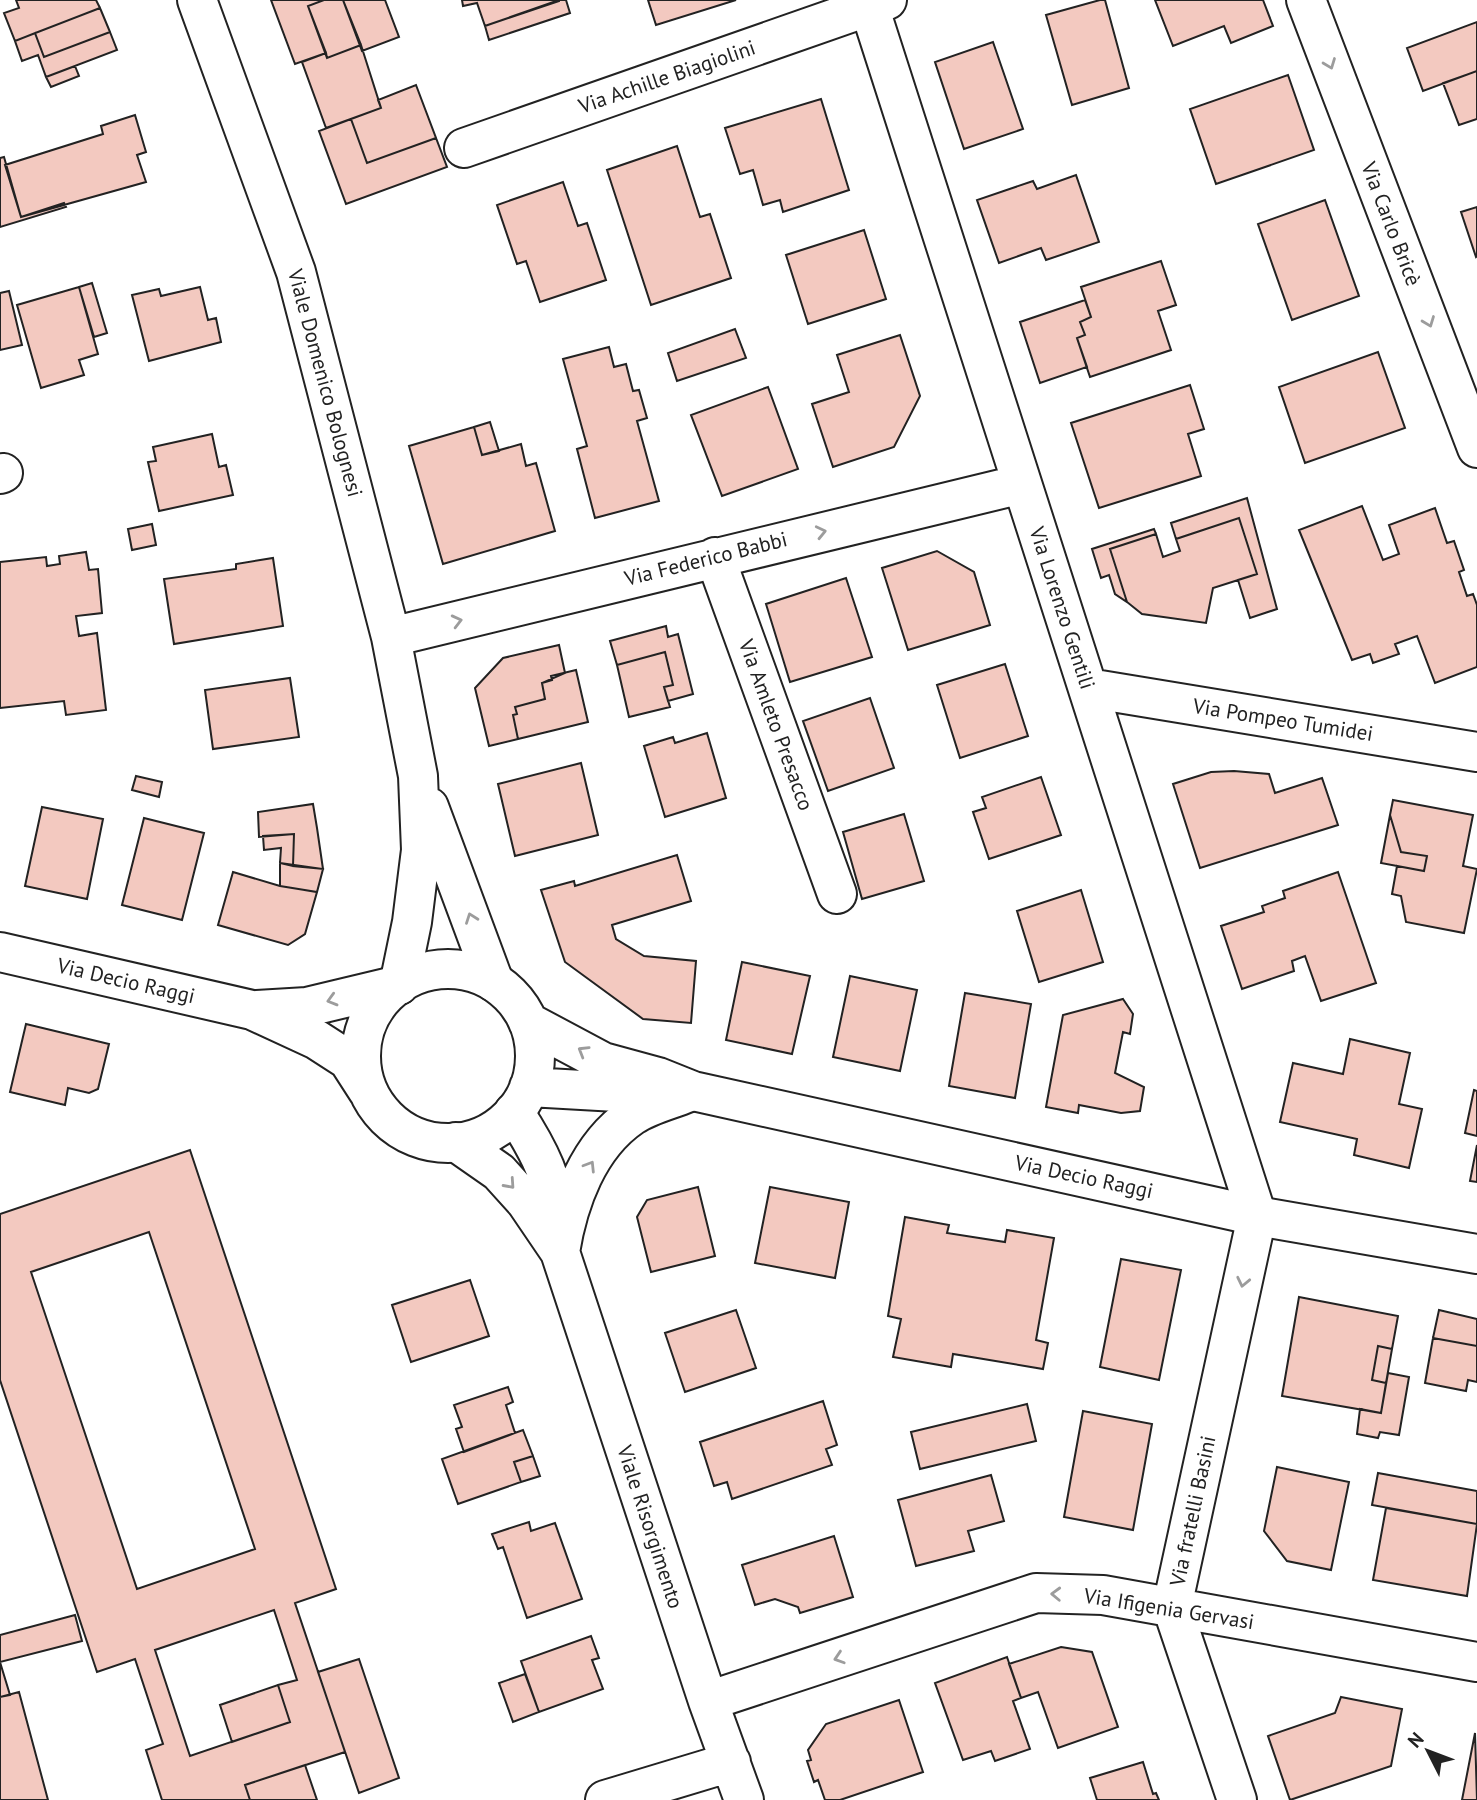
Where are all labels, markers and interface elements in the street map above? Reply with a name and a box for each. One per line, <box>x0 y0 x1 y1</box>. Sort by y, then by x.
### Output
street label: Via Achille Biagiolini <box>574 34 759 120</box>
one-way arrow <box>1322 57 1336 69</box>
street label: Via Carlo Bricè <box>1355 157 1427 290</box>
street label: Viale Domenico Bolognesi <box>282 265 369 500</box>
one-way arrow <box>1420 315 1434 327</box>
street label: Via Lorenzo Gentili <box>1023 522 1101 692</box>
street label: Via Federico Babbi <box>621 525 790 592</box>
one-way arrow <box>815 525 827 540</box>
one-way arrow <box>451 615 463 629</box>
street label: Via Amleto Presacco <box>733 635 820 814</box>
street label: Via Pompeo Tumidei <box>1190 692 1375 747</box>
one-way arrow <box>465 913 479 925</box>
street label: Via Decio Raggi <box>54 951 198 1009</box>
one-way arrow <box>326 991 338 1006</box>
one-way arrow <box>578 1046 591 1059</box>
street label: Via Decio Raggi <box>1012 1148 1156 1204</box>
one-way arrow <box>581 1160 594 1173</box>
one-way arrow <box>501 1175 514 1188</box>
one-way arrow <box>1236 1276 1251 1288</box>
street label: Via fratelli Basini <box>1163 1433 1222 1590</box>
street label: Viale Risorgimento <box>611 1441 690 1612</box>
street label: Via Ifigenia Gervasi <box>1081 1582 1256 1635</box>
one-way arrow <box>1050 1586 1061 1602</box>
one-way arrow <box>833 1650 845 1664</box>
north arrow <box>1393 1716 1463 1786</box>
text: N <box>1402 1727 1428 1752</box>

